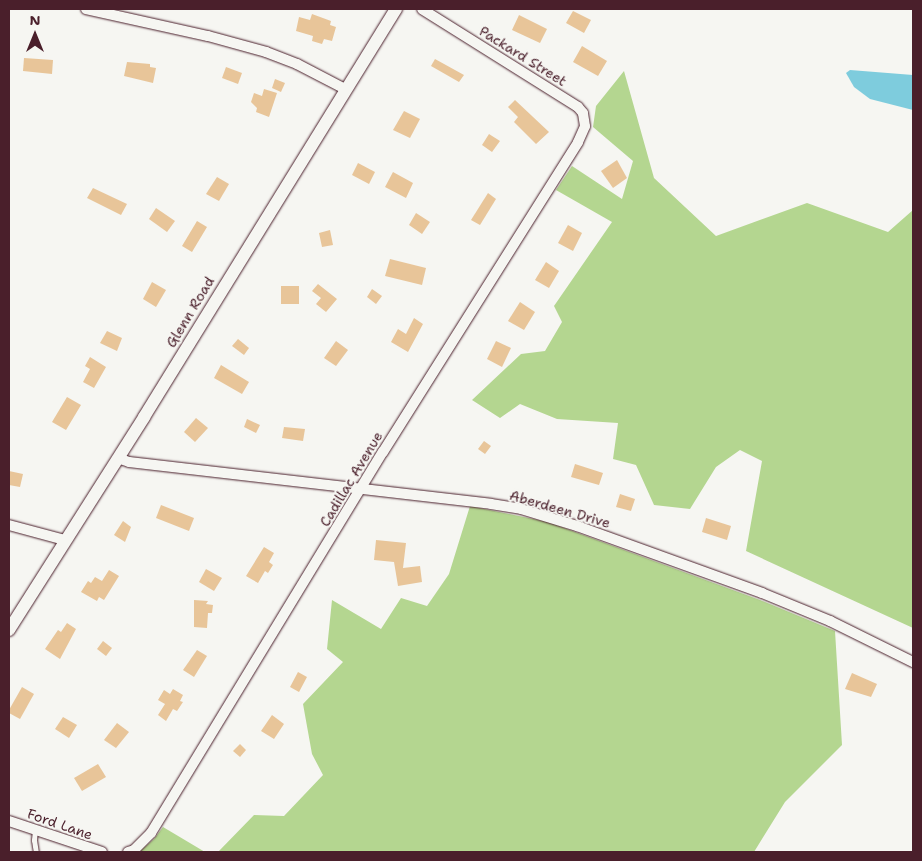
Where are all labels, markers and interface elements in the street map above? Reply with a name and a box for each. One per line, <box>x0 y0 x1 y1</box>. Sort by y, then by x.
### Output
north arrow <box>10 10 60 60</box>
text: N <box>29 11 41 29</box>
street label: Packard Street <box>476 22 570 90</box>
street label: Glenn Road <box>162 274 218 350</box>
street label: Cadillac Avenue <box>316 428 386 530</box>
street label: Aberdeen Drive <box>508 487 612 531</box>
street label: Ford Lane <box>25 805 95 843</box>

